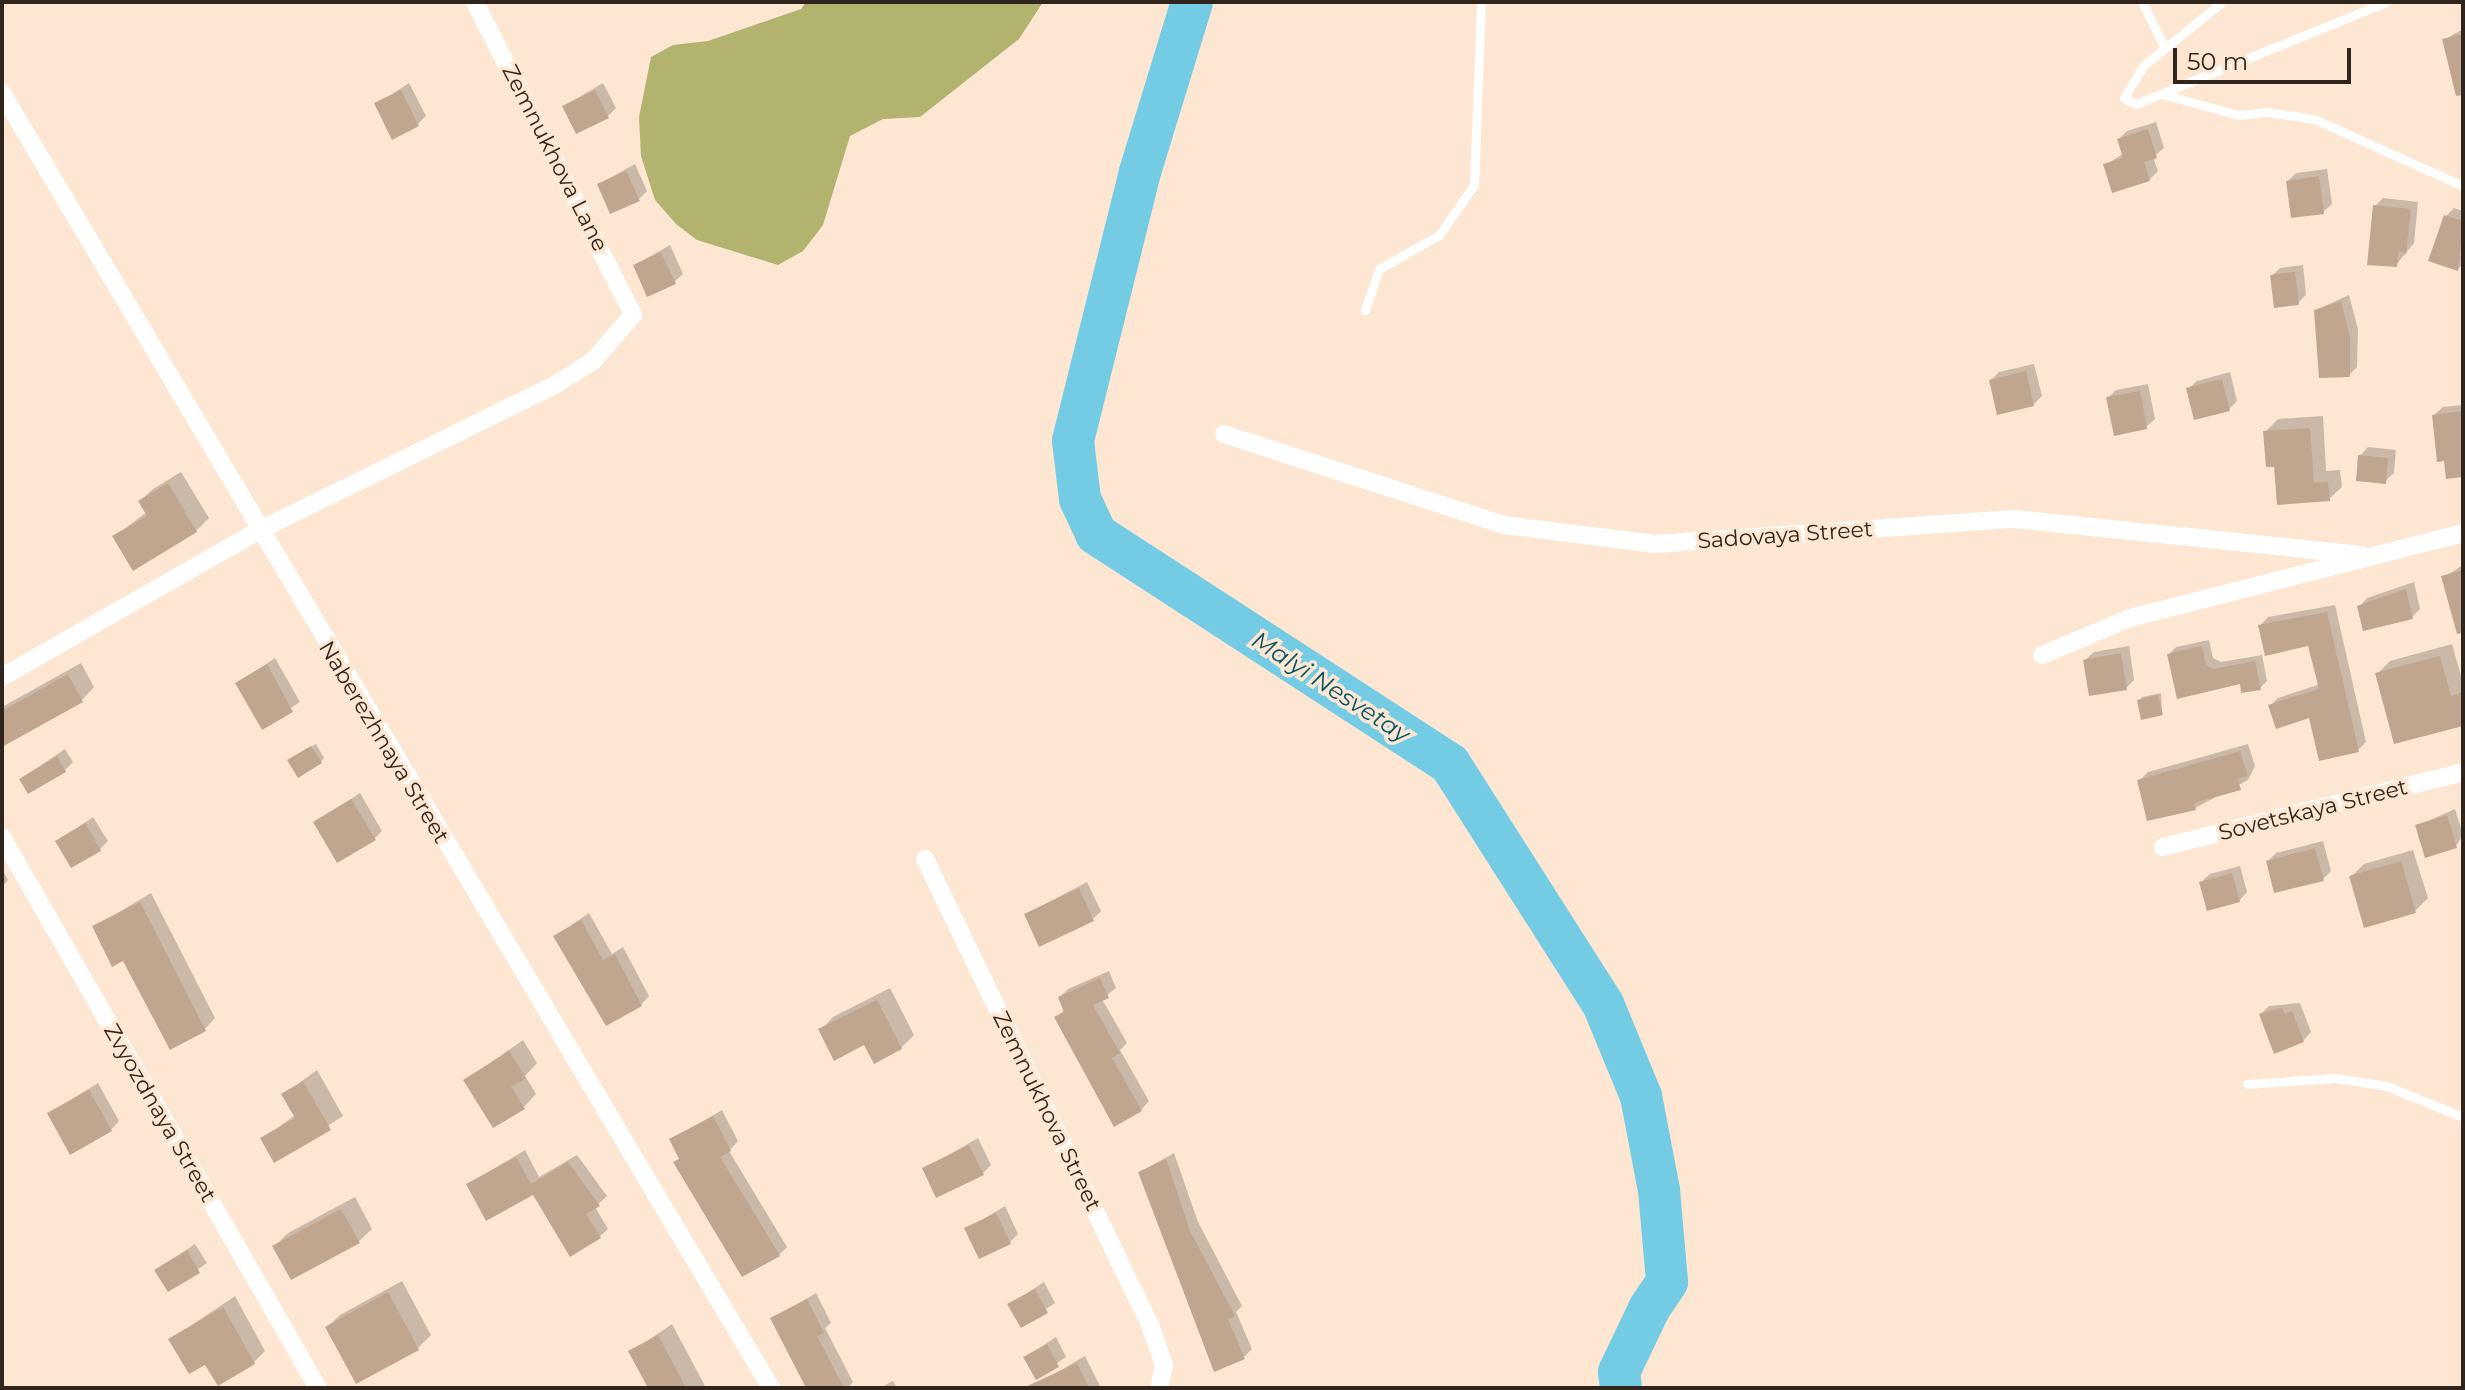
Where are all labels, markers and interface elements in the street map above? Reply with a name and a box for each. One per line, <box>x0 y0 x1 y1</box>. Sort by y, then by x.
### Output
scale bar <box>2177 32 2355 82</box>
text: 50 m <box>2187 47 2248 76</box>
street label: Zemnukhova Lane <box>496 60 614 256</box>
street label: Sadovaya Street <box>1696 516 1874 554</box>
water label: Malyi Nesvetay <box>1247 625 1415 749</box>
street label: Naberezhnaya Street <box>313 636 455 848</box>
street label: Sovetskaya Street <box>2216 774 2410 846</box>
street label: Zemnukhova Street <box>987 1007 1107 1215</box>
street label: Zvyozdnaya Street <box>98 1019 222 1207</box>

